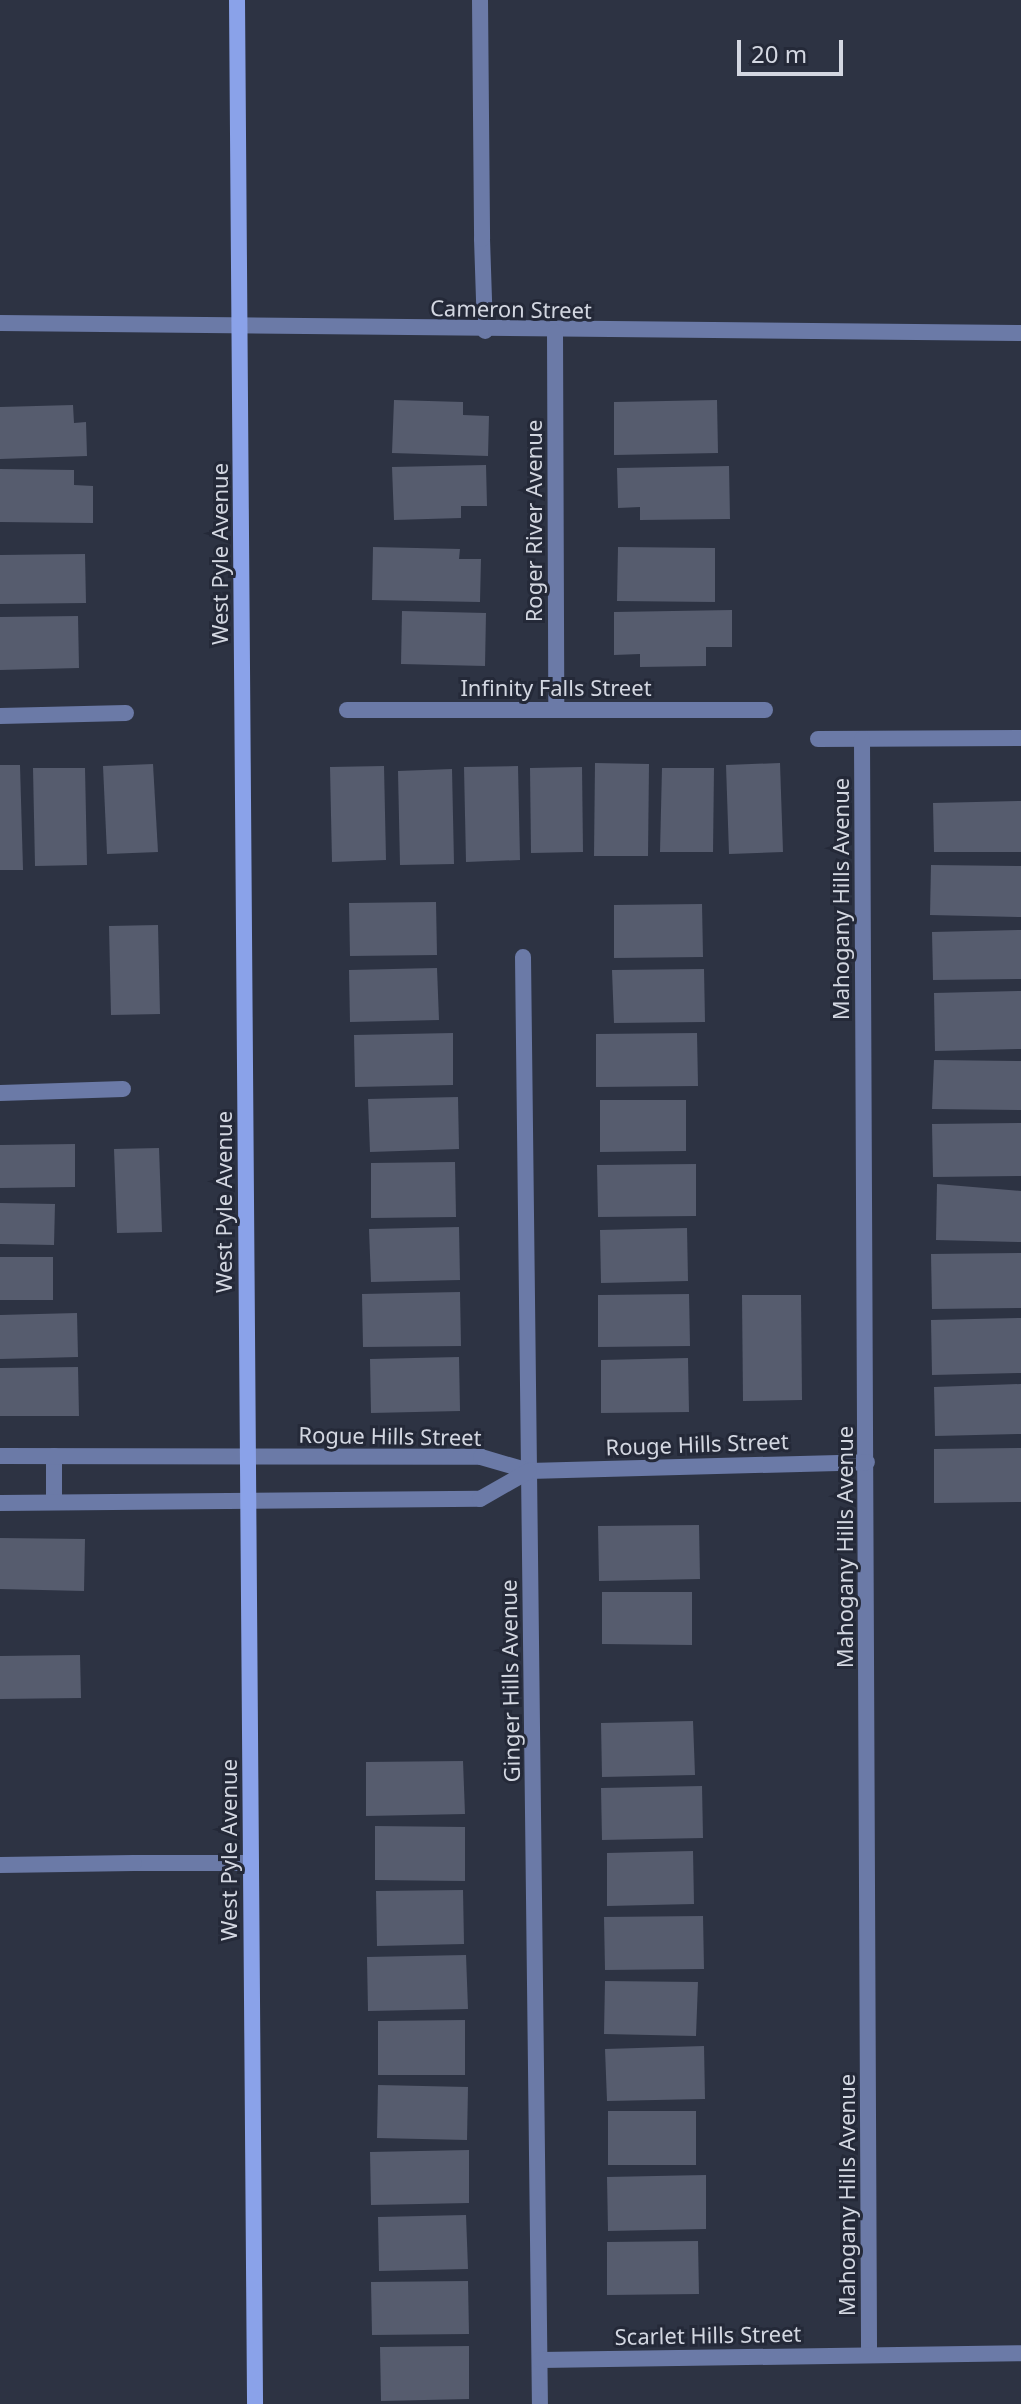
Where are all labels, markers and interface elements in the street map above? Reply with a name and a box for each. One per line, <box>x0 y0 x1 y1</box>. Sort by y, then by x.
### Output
scale bar <box>741 24 847 74</box>
text: 20 m <box>751 37 807 70</box>
street label: Cameron Street <box>430 294 592 324</box>
street label: Roger River Avenue <box>521 420 547 622</box>
street label: West Pyle Avenue <box>207 463 233 645</box>
street label: Infinity Falls Street <box>460 675 652 701</box>
street label: Mahogany Hills Avenue <box>828 778 854 1020</box>
street label: West Pyle Avenue <box>211 1111 237 1293</box>
street label: Rogue Hills Street <box>298 1421 482 1451</box>
street label: Mahogany Hills Avenue <box>832 1426 858 1668</box>
street label: Rouge Hills Street <box>605 1428 789 1460</box>
street label: Ginger Hills Avenue <box>495 1579 525 1783</box>
street label: West Pyle Avenue <box>216 1759 242 1941</box>
street label: Mahogany Hills Avenue <box>834 2074 860 2316</box>
street label: Scarlet Hills Street <box>614 2320 802 2350</box>

